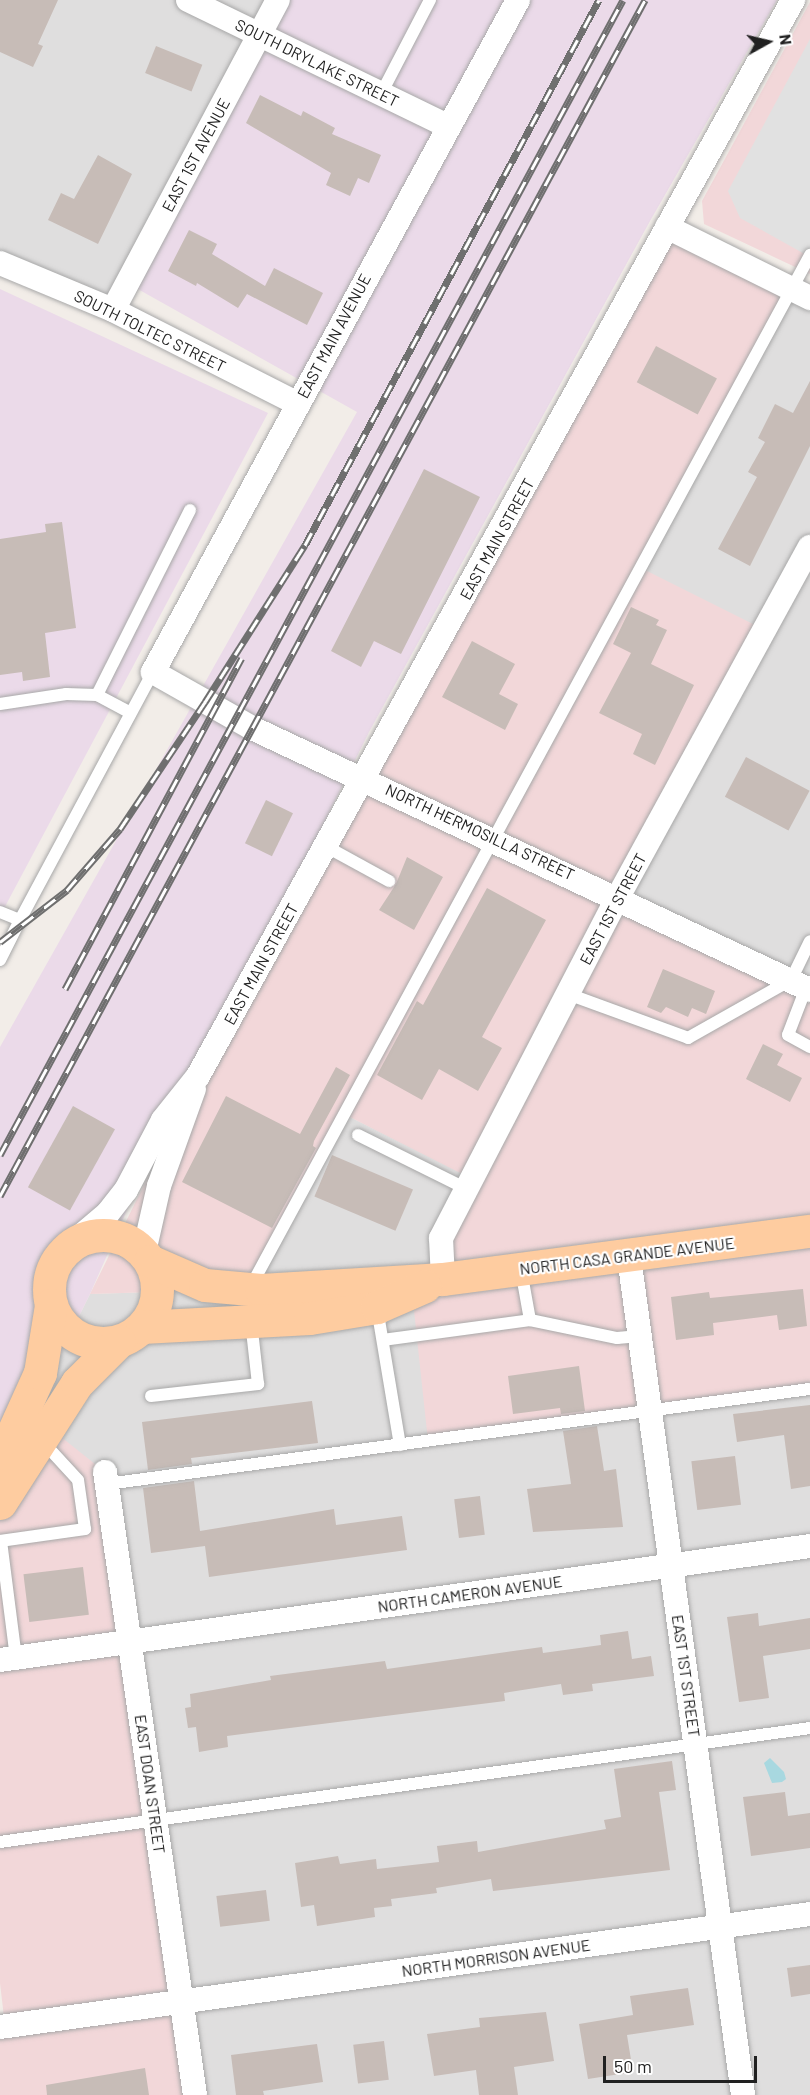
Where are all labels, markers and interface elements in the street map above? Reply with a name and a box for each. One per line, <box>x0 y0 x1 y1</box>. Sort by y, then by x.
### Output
north arrow <box>738 12 798 72</box>
street label: SOUTH DRYLAKE STREET <box>232 15 402 111</box>
text: N <box>776 33 796 46</box>
street label: EAST 1ST AVENUE <box>158 95 234 215</box>
street label: EAST MAIN AVENUE <box>293 271 375 401</box>
street label: SOUTH TOLTEC STREET <box>71 286 229 376</box>
street label: EAST MAIN STREET <box>456 475 538 603</box>
street label: NORTH HERMOSILLA STREET <box>382 780 578 884</box>
street label: EAST 1ST STREET <box>576 850 650 968</box>
street label: EAST MAIN STREET <box>220 900 302 1028</box>
street label: NORTH CASA GRANDE AVENUE <box>518 1233 736 1279</box>
street label: NORTH CAMERON AVENUE <box>376 1572 564 1616</box>
street label: EAST 1ST STREET <box>668 1614 704 1738</box>
street label: EAST DOAN STREET <box>131 1713 169 1855</box>
street label: NORTH MORRISON AVENUE <box>400 1935 592 1981</box>
scale bar <box>606 2044 760 2082</box>
text: 50 m <box>614 2055 652 2077</box>

